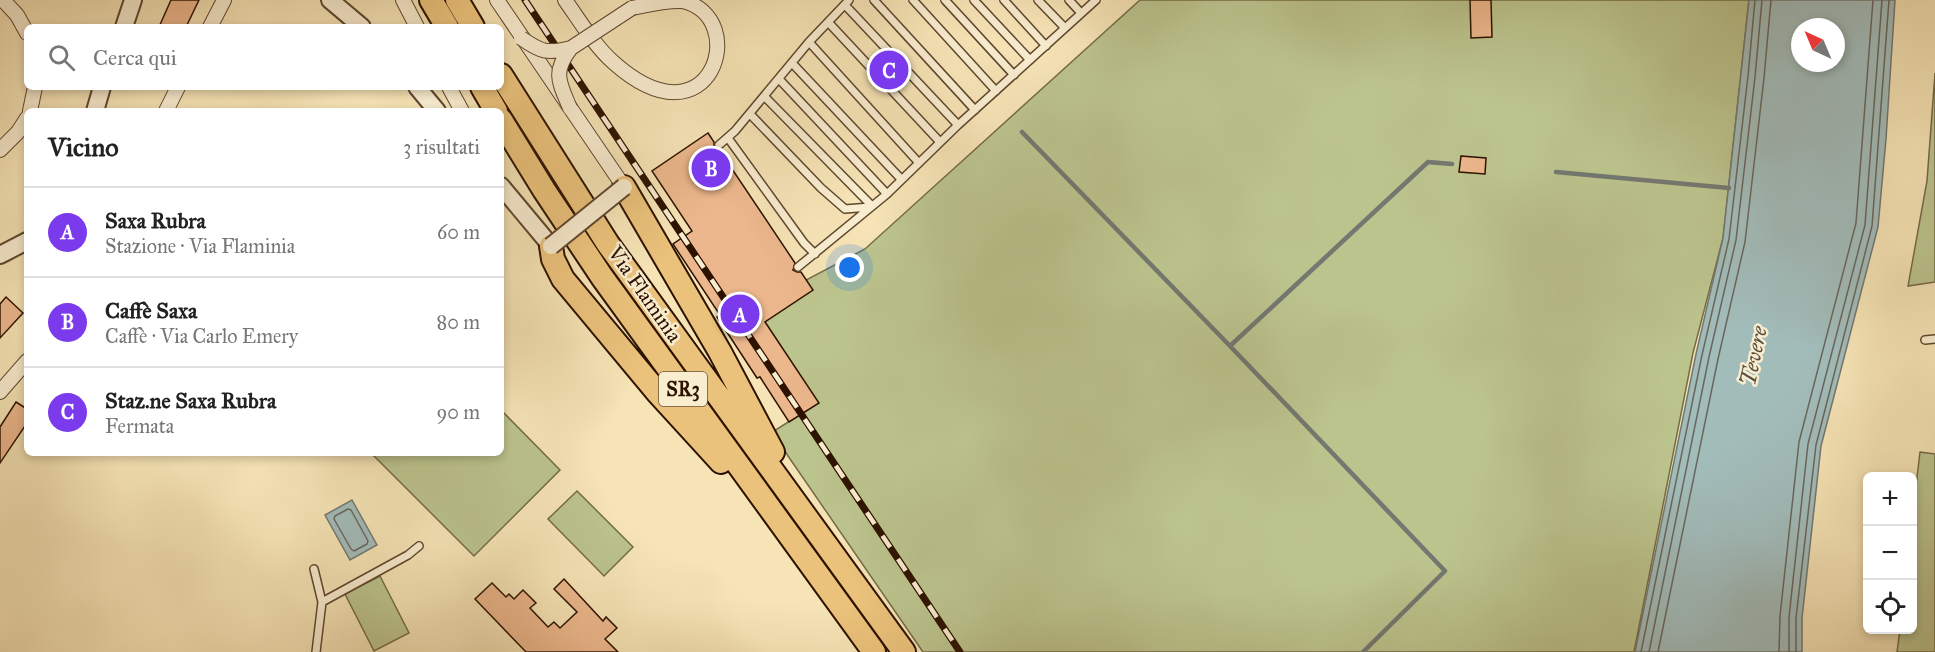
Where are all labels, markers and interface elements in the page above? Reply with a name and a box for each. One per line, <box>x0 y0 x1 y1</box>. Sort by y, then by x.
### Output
north arrow <box>1791 18 1845 72</box>
search box <box>24 24 504 90</box>
icon: search <box>45 41 78 74</box>
text: Cerca qui <box>93 44 177 71</box>
pin: C <box>870 48 908 92</box>
text: Vicino <box>48 131 119 163</box>
text: 3 risultati <box>403 135 480 159</box>
pin: B <box>692 146 730 190</box>
text: Saxa Rubra <box>105 207 206 234</box>
text: A <box>61 220 74 244</box>
text: 60 m <box>437 220 480 244</box>
text: Stazione · Via Flaminia <box>105 234 295 258</box>
street label: Via Flaminia <box>602 240 688 347</box>
your location <box>835 253 864 282</box>
pin: A <box>720 292 760 336</box>
text: Caffè Saxa <box>105 297 197 324</box>
text: B <box>61 310 74 334</box>
text: 80 m <box>437 310 480 334</box>
water label: Tevere <box>1734 323 1773 388</box>
text: Caffè · Via Carlo Emery <box>105 324 298 348</box>
road number: SR3 <box>659 372 707 406</box>
text: Staz.ne Saxa Rubra <box>105 387 276 414</box>
text: C <box>61 400 74 424</box>
text: 90 m <box>437 400 480 424</box>
text: Fermata <box>105 414 174 438</box>
map controls <box>1863 472 1917 634</box>
button: + <box>1863 472 1917 526</box>
button: − <box>1863 526 1917 580</box>
button: locate <box>1863 580 1917 634</box>

